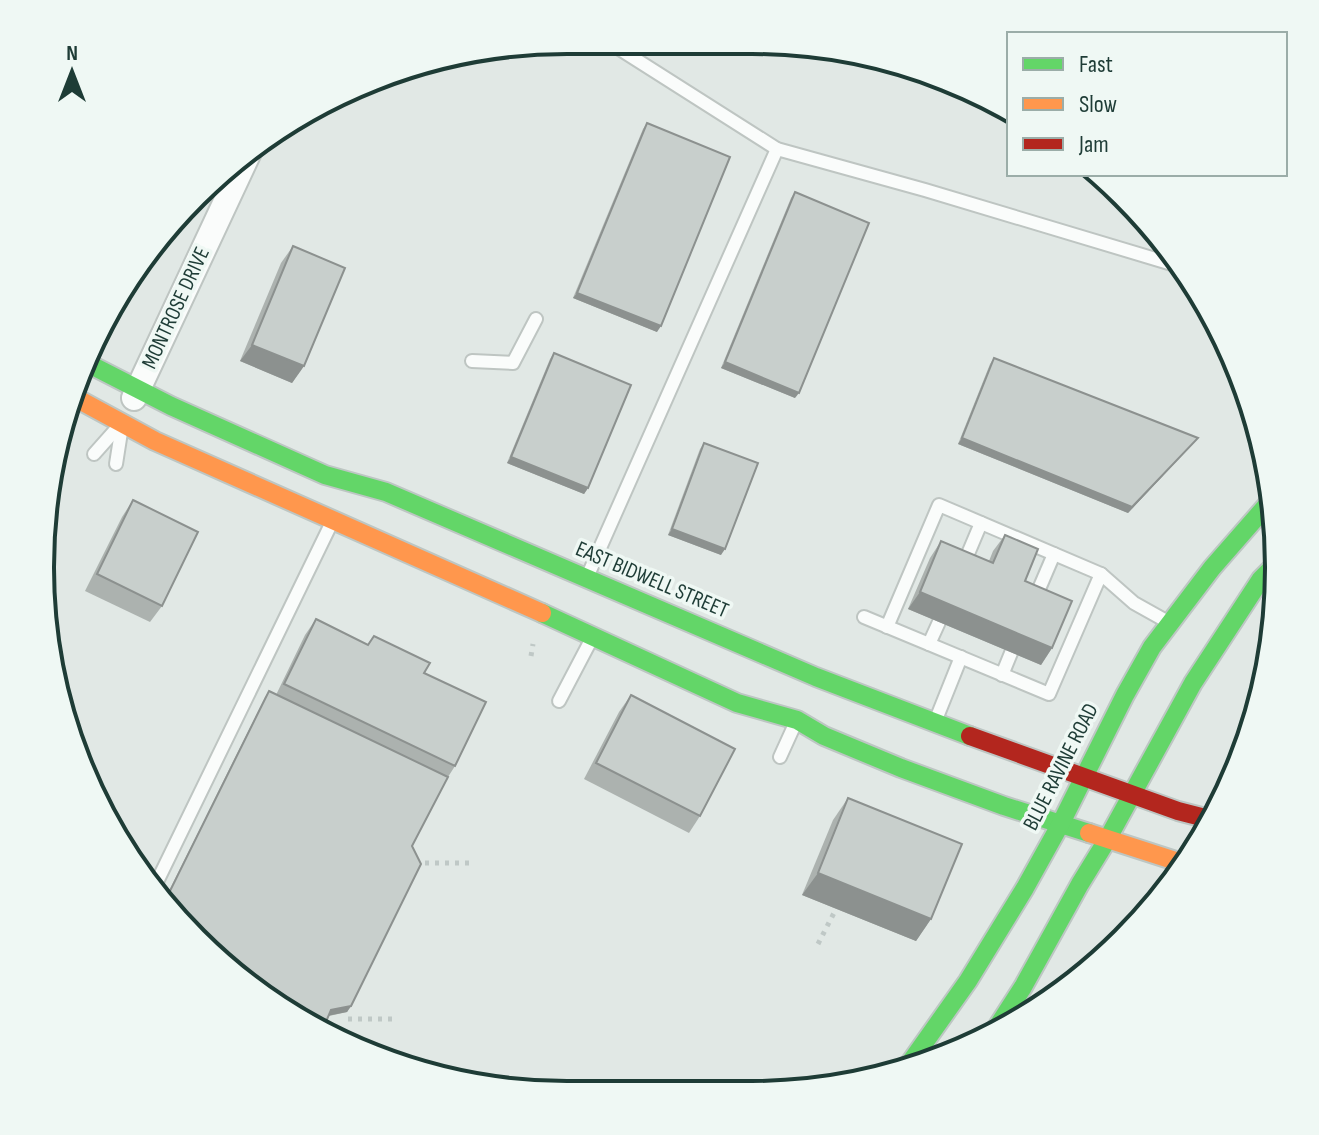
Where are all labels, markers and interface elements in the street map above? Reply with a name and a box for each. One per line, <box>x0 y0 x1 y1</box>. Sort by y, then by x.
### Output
north arrow <box>32 32 112 112</box>
legend <box>1007 32 1287 176</box>
text: N <box>66 40 78 67</box>
text: Fast <box>1079 50 1113 79</box>
text: Slow <box>1079 90 1117 119</box>
text: Jam <box>1078 130 1109 159</box>
street label: MONTROSE DRIVE <box>136 243 216 373</box>
street label: EAST BIDWELL STREET <box>571 536 733 624</box>
street label: BLUE RAVINE ROAD <box>1017 699 1105 835</box>

